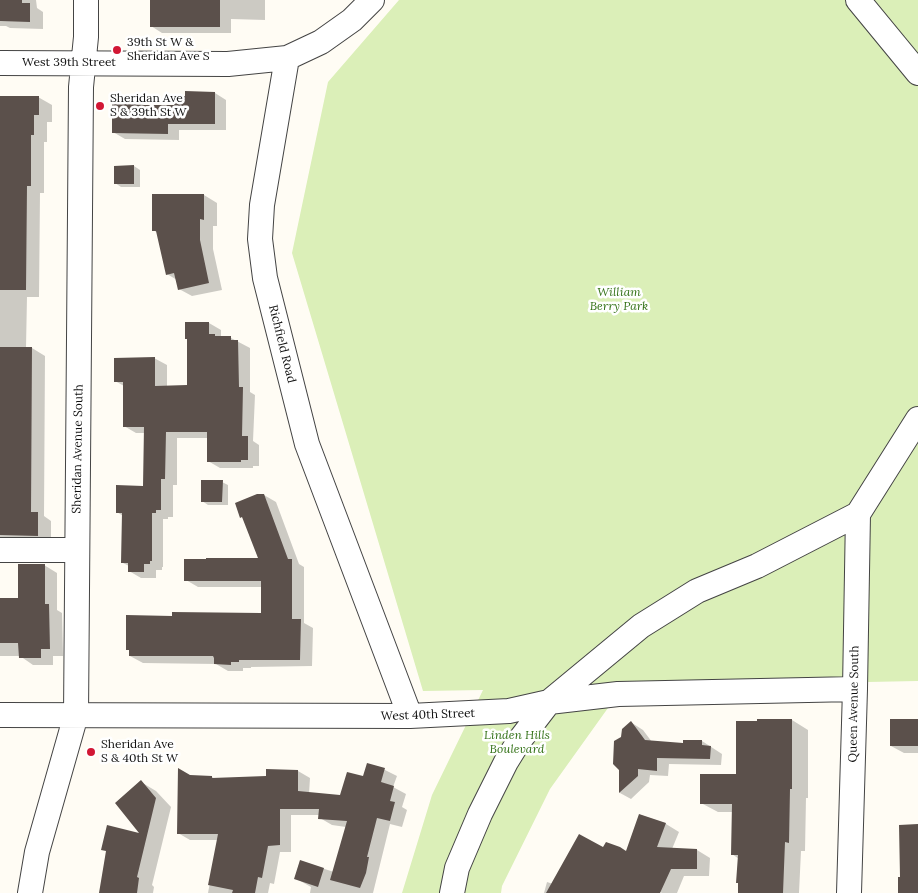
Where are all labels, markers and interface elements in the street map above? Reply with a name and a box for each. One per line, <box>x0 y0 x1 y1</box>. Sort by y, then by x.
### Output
place label: 39th St W & Sheridan Ave S <box>127 36 210 64</box>
marker: 39th St W & Sheridan Ave S <box>111 44 123 56</box>
street label: West 39th Street <box>22 56 116 70</box>
place label: Sheridan Ave S & 39th St W <box>110 92 187 120</box>
marker: Sheridan Ave S & 39th St W <box>94 100 106 112</box>
park label: William Berry Park <box>590 286 648 314</box>
street label: Richfield Road <box>265 303 299 385</box>
street label: Sheridan Avenue South <box>70 384 86 514</box>
street label: Queen Avenue South <box>846 645 862 763</box>
street label: West 40th Street <box>381 706 475 724</box>
park label: Linden Hills Boulevard <box>484 729 550 757</box>
place label: Sheridan Ave S & 40th St W <box>101 738 178 766</box>
marker: Sheridan Ave S & 40th St W <box>85 746 97 758</box>

